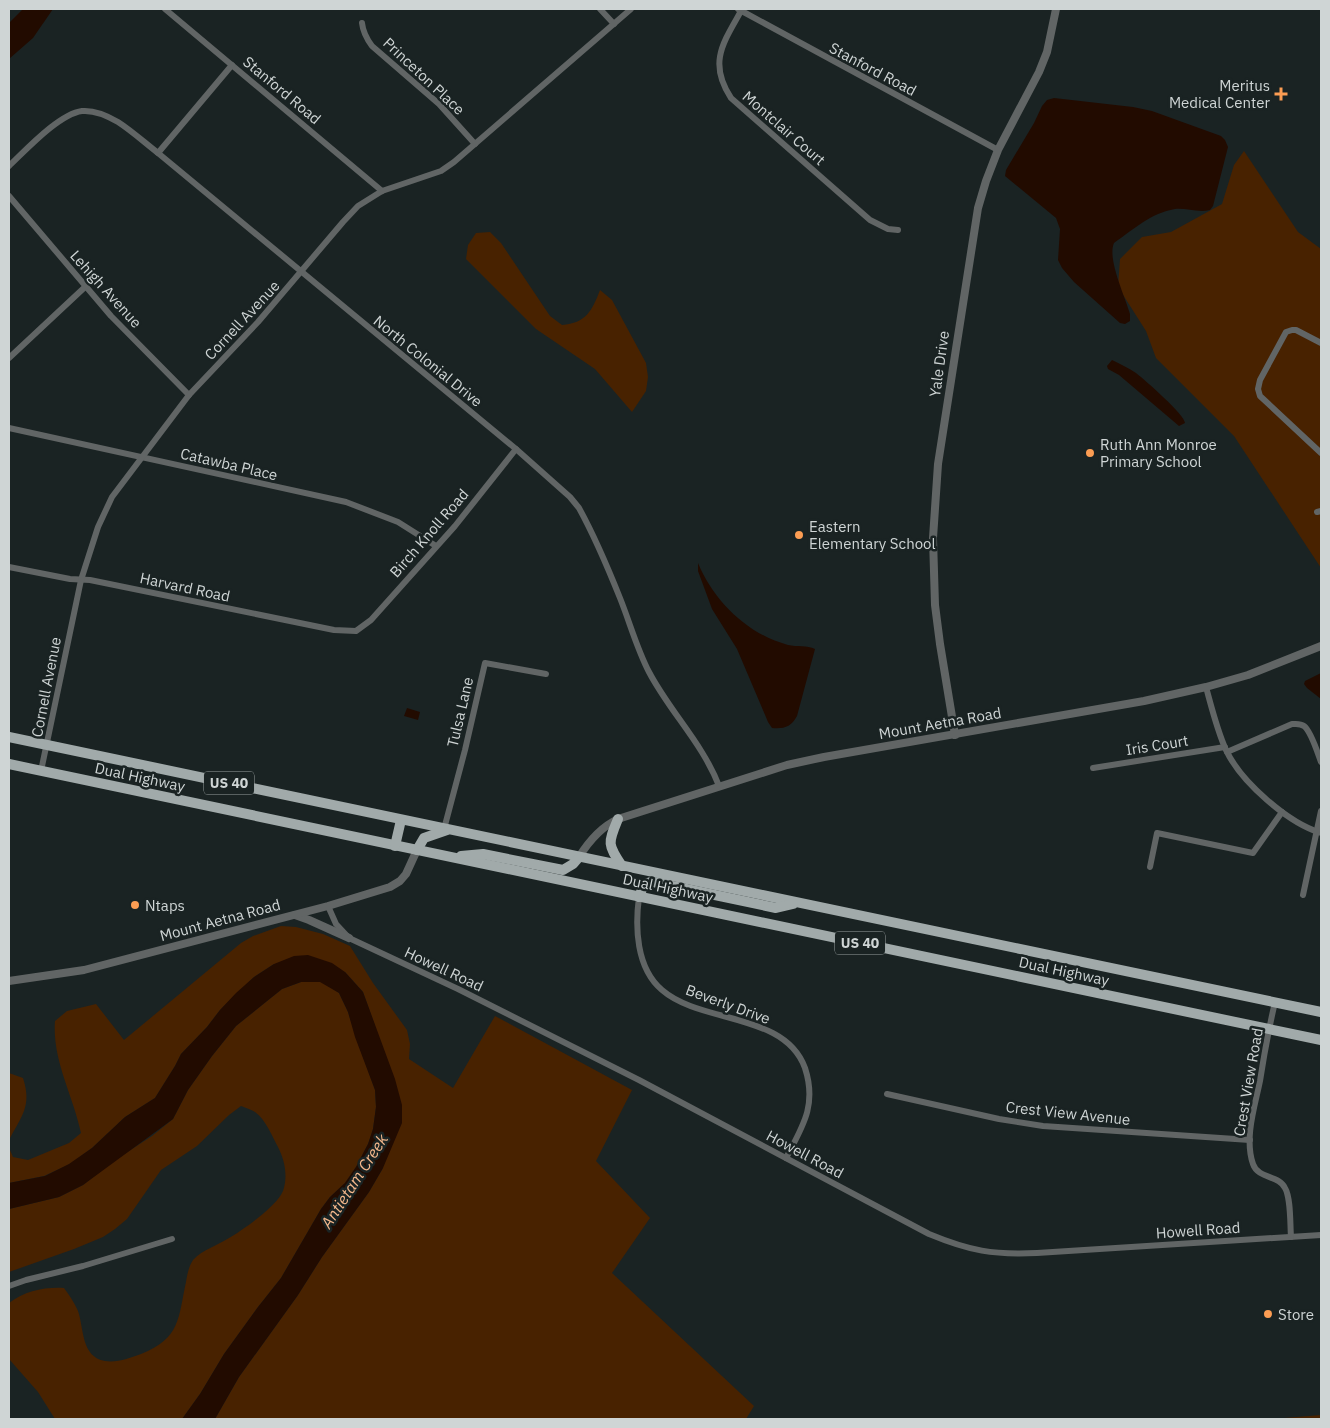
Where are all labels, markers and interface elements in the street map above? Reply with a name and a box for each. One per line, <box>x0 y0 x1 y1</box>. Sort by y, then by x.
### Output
street label: Princeton Place <box>379 33 469 119</box>
street label: Stanford Road <box>826 38 920 100</box>
street label: Stanford Road <box>239 52 325 128</box>
place label: Meritus Medical Center <box>1169 76 1270 112</box>
street label: Montclair Court <box>739 87 829 169</box>
marker: Meritus Medical Center <box>1274 87 1288 101</box>
street label: Lehigh Avenue <box>66 246 146 332</box>
street label: Cornell Avenue <box>200 276 284 364</box>
street label: North Colonial Drive <box>370 311 486 411</box>
street label: Yale Drive <box>925 330 953 398</box>
place label: Ruth Ann Monroe Primary School <box>1100 435 1217 471</box>
street label: Catawba Place <box>179 444 279 484</box>
marker: Ruth Ann Monroe Primary School <box>1084 447 1096 459</box>
street label: Birch Knoll Road <box>385 485 473 581</box>
place label: Eastern Elementary School <box>809 517 936 553</box>
marker: Eastern Elementary School <box>793 529 805 541</box>
street label: Harvard Road <box>138 568 232 606</box>
street label: Cornell Avenue <box>27 635 65 739</box>
street label: Tulsa Lane <box>443 675 477 749</box>
street label: Mount Aetna Road <box>877 703 1003 743</box>
street label: Iris Court <box>1124 731 1190 759</box>
street label: Dual Highway <box>93 758 187 796</box>
road number: US 40 <box>204 771 254 794</box>
street label: Dual Highway <box>621 869 715 907</box>
street label: Mount Aetna Road <box>158 895 282 945</box>
place label: Ntaps <box>145 896 185 915</box>
marker: Ntaps <box>129 899 141 911</box>
road number: US 40 <box>835 931 885 954</box>
street label: Howell Road <box>402 942 486 996</box>
street label: Dual Highway <box>1017 952 1111 990</box>
street label: Beverly Drive <box>683 980 773 1028</box>
street label: Crest View Road <box>1229 1026 1267 1138</box>
street label: Crest View Avenue <box>1005 1097 1131 1129</box>
street label: Howell Road <box>763 1126 847 1182</box>
water label: Antietam Creek <box>316 1130 392 1233</box>
street label: Howell Road <box>1155 1218 1241 1242</box>
place label: Store <box>1278 1305 1314 1324</box>
marker: Store <box>1262 1308 1274 1320</box>

